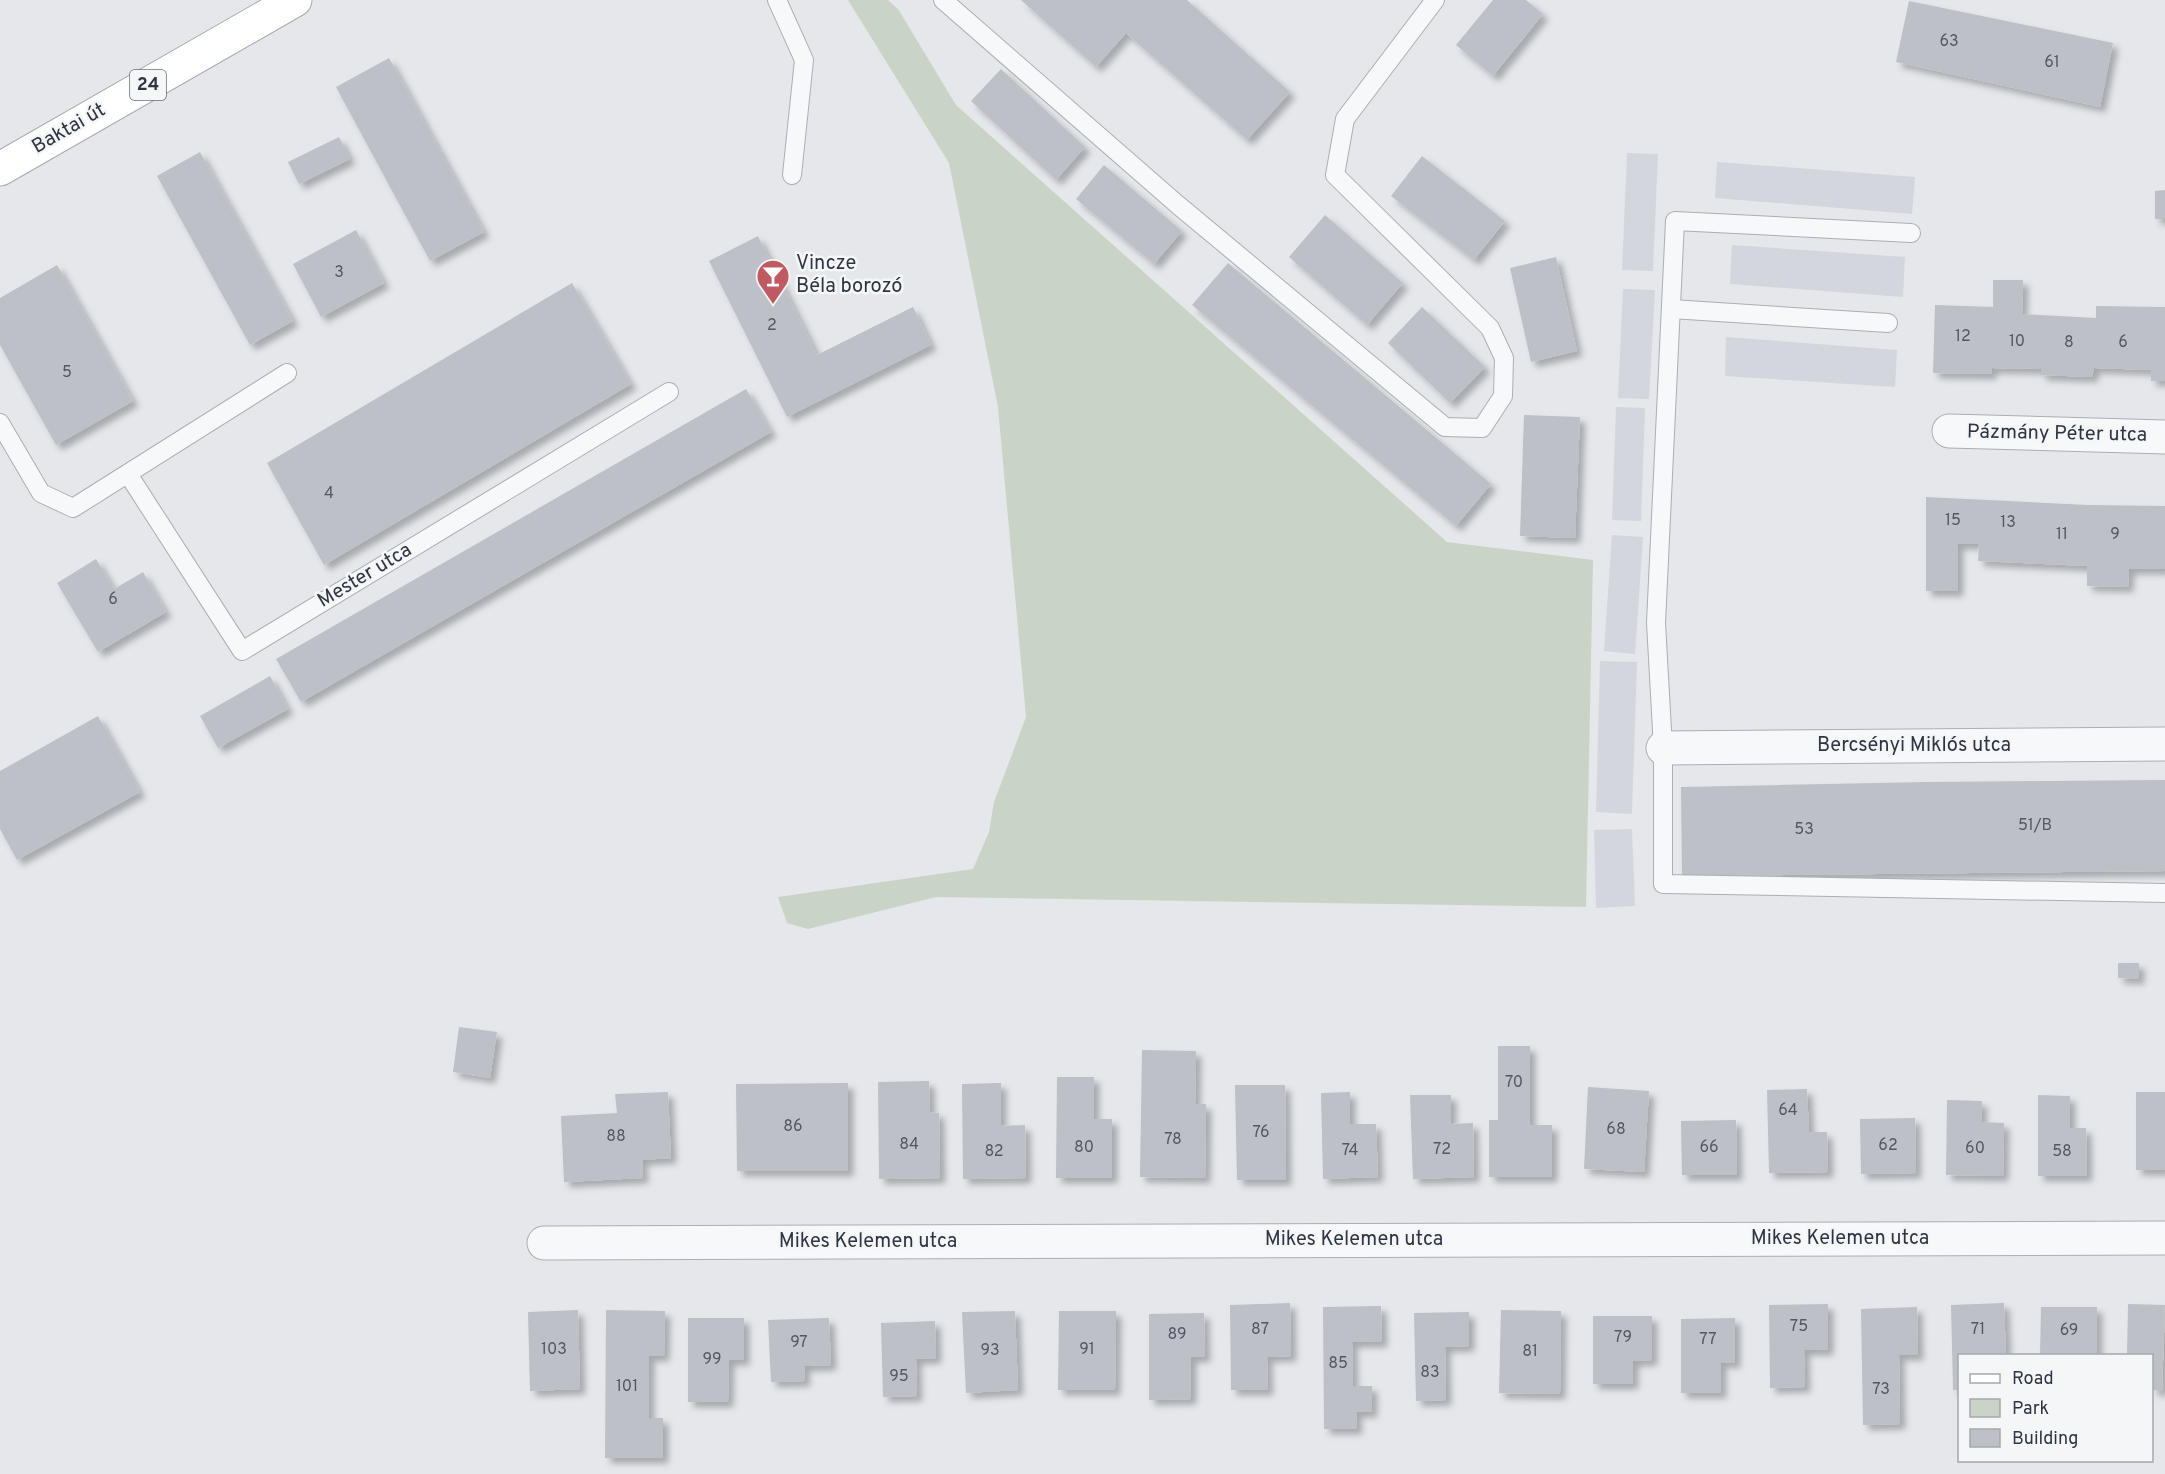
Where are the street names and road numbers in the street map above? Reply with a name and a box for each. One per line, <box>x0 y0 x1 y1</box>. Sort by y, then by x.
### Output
road number: 24 <box>130 70 166 100</box>
street label: Baktai út <box>28 98 110 160</box>
street label: Pázmány Péter utca <box>1967 419 2147 449</box>
street label: Mester utca <box>313 538 417 614</box>
street label: Bercsényi Miklós utca <box>1817 733 2011 759</box>
street label: Mikes Kelemen utca <box>1751 1226 1929 1252</box>
street label: Mikes Kelemen utca <box>1265 1227 1443 1253</box>
street label: Mikes Kelemen utca <box>779 1229 957 1255</box>

